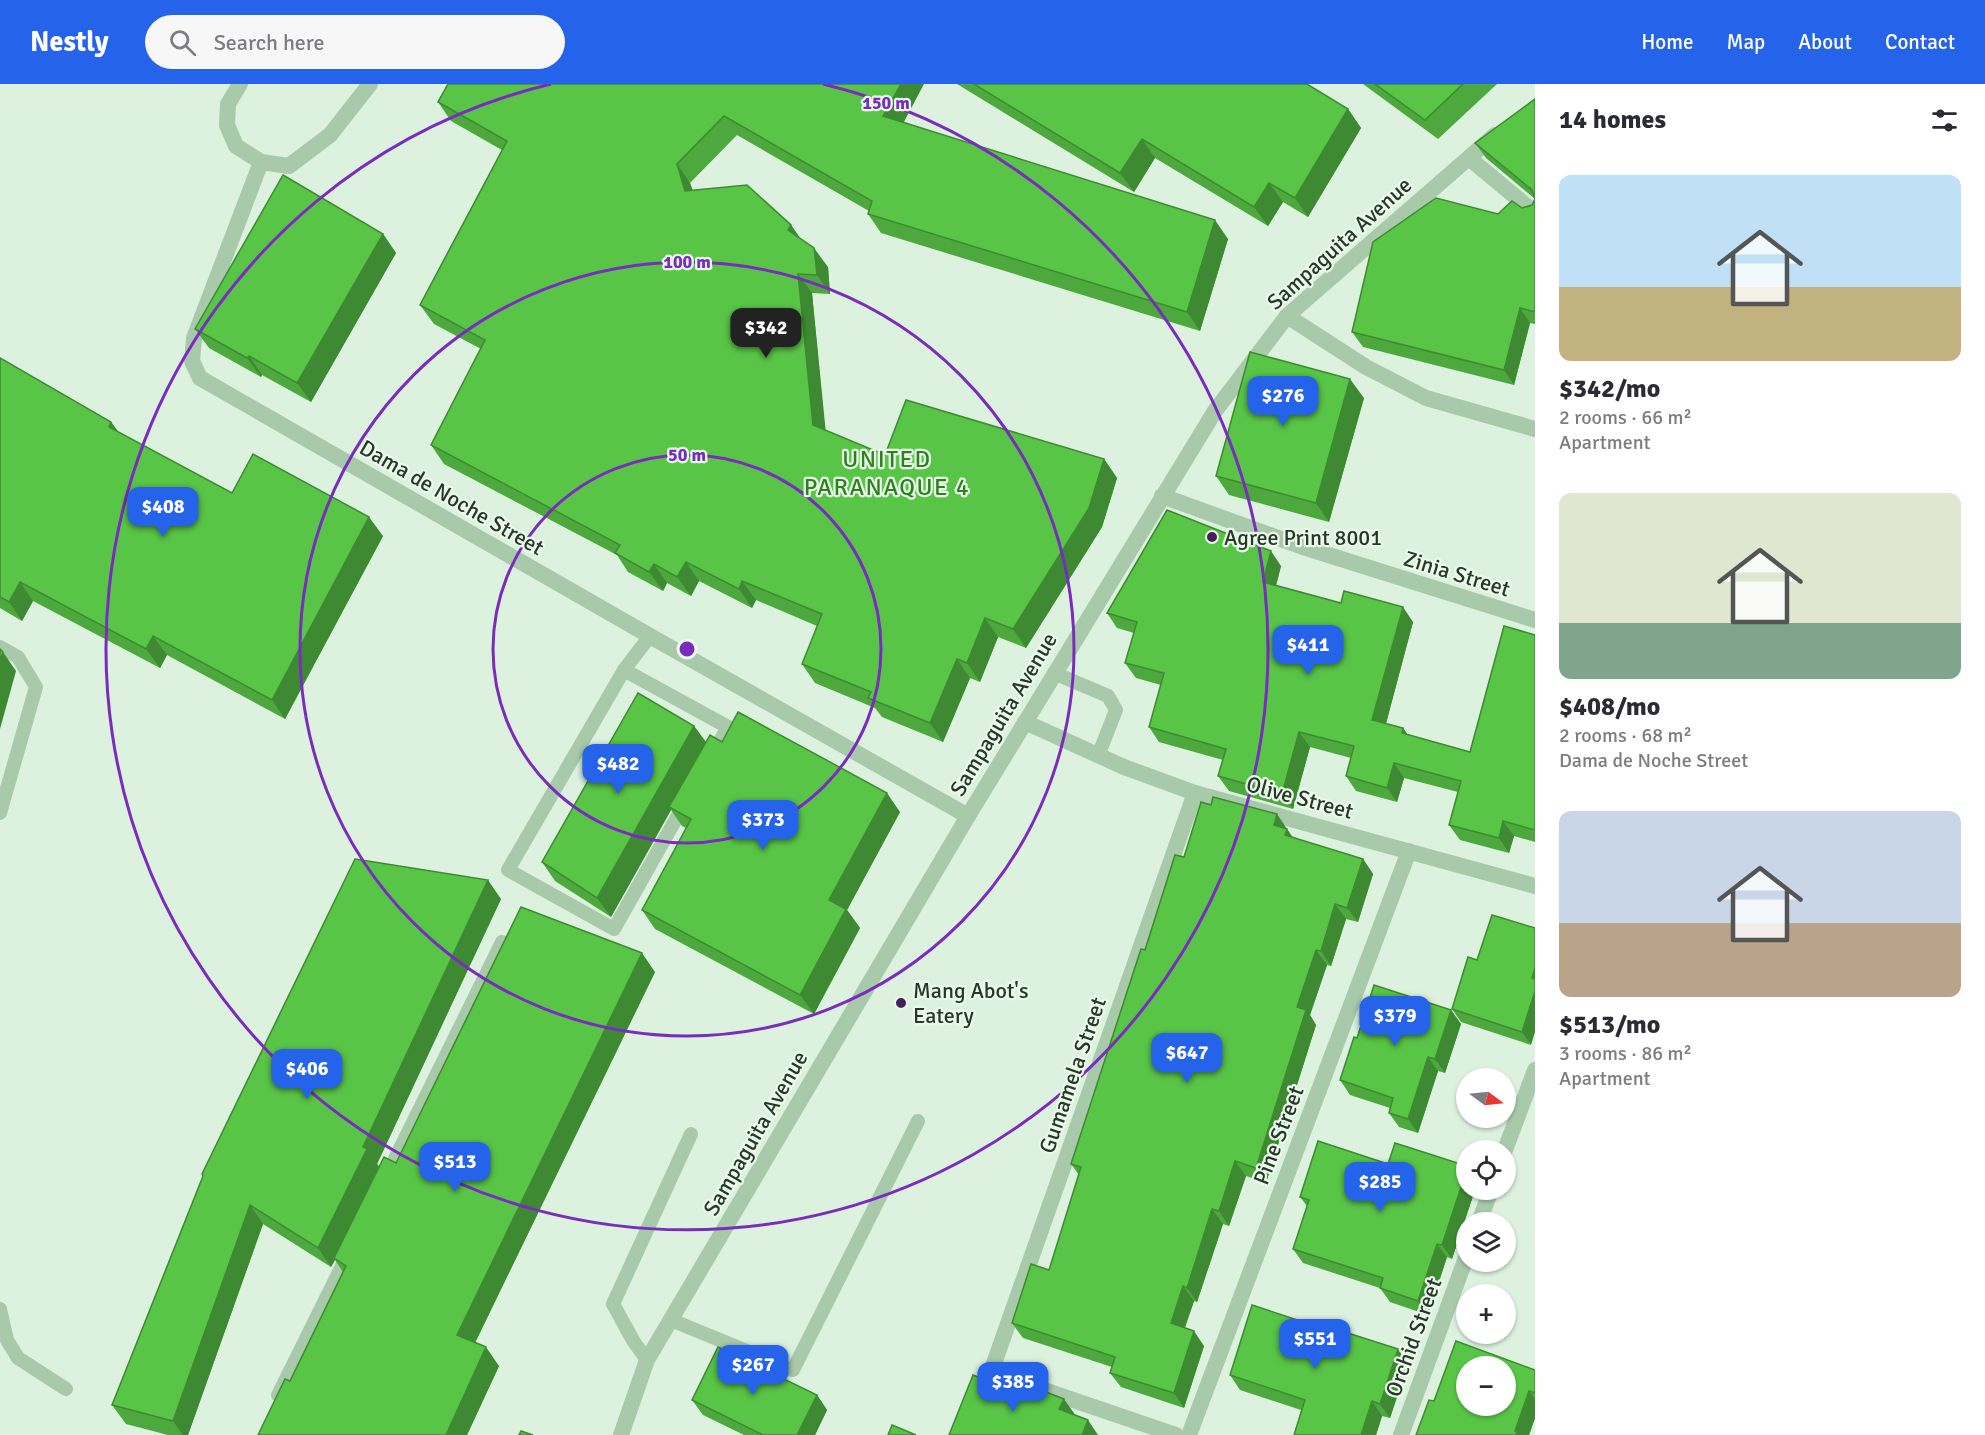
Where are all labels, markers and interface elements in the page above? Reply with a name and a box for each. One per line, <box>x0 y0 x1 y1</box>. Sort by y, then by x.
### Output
search box <box>145 15 565 69</box>
text: Nestly <box>30 25 109 59</box>
icon: search <box>166 26 199 59</box>
text: Search here <box>214 29 325 56</box>
text: Home <box>1641 29 1694 55</box>
text: Map <box>1727 29 1765 55</box>
text: About <box>1798 29 1852 55</box>
text: Contact <box>1885 29 1955 55</box>
text: 150 m <box>862 92 910 114</box>
text: 14 homes <box>1559 104 1666 136</box>
icon: filters <box>1928 104 1961 137</box>
street label: Sampaguita Avenue <box>1261 171 1417 315</box>
icon: home <box>1706 214 1814 322</box>
text: 100 m <box>663 251 711 273</box>
pin: $342 <box>730 308 802 359</box>
text: $342 <box>744 315 788 340</box>
text: $342/mo <box>1559 373 1660 405</box>
pin: $276 <box>1247 376 1319 427</box>
text: $276 <box>1261 383 1305 408</box>
text: 2 rooms · 66 m² <box>1559 405 1692 430</box>
text: Apartment <box>1559 430 1651 455</box>
street label: Dama de Noche Street <box>355 434 549 561</box>
text: 50 m <box>668 444 706 466</box>
district label: UNITED PARANAQUE 4 <box>804 444 970 502</box>
pin: $408 <box>127 487 199 538</box>
text: $408 <box>141 494 185 519</box>
place label: Agree Print 8001 <box>1224 524 1382 551</box>
marker: Agree Print 8001 <box>1205 530 1219 544</box>
icon: home <box>1706 532 1814 640</box>
street label: Zinia Street <box>1400 545 1513 602</box>
pin: $411 <box>1272 625 1344 676</box>
street label: Sampaguita Avenue <box>944 628 1063 801</box>
text: $411 <box>1286 632 1330 657</box>
centre of rings <box>677 639 697 659</box>
text: $408/mo <box>1559 691 1660 723</box>
text: 2 rooms · 68 m² <box>1559 723 1692 748</box>
pin: $482 <box>582 744 654 795</box>
text: Dama de Noche Street <box>1559 748 1748 773</box>
text: $482 <box>596 751 640 776</box>
street label: Olive Street <box>1244 770 1357 825</box>
pin: $373 <box>727 800 799 851</box>
text: $373 <box>741 807 785 832</box>
icon: home <box>1706 850 1814 958</box>
place label: Mang Abot's Eatery <box>913 977 1029 1029</box>
street label: Gumamela Street <box>1033 993 1112 1157</box>
marker: Mang Abot's Eatery <box>894 996 908 1010</box>
pin: $379 <box>1359 996 1431 1047</box>
text: $379 <box>1373 1003 1417 1028</box>
text: $513/mo <box>1559 1009 1660 1041</box>
pin: $647 <box>1151 1033 1223 1084</box>
text: $647 <box>1165 1040 1209 1065</box>
text: 3 rooms · 86 m² <box>1559 1041 1692 1066</box>
street label: Sampaguita Avenue <box>697 1046 814 1220</box>
pin: $406 <box>271 1049 343 1100</box>
text: $406 <box>285 1056 329 1081</box>
text: Apartment <box>1559 1066 1651 1091</box>
north arrow <box>1456 1068 1516 1128</box>
map controls <box>1456 1068 1516 1416</box>
street label: Pine Street <box>1247 1082 1310 1188</box>
button: locate <box>1456 1140 1516 1200</box>
pin: $513 <box>419 1142 491 1193</box>
text: $513 <box>433 1149 477 1174</box>
pin: $285 <box>1344 1162 1416 1213</box>
text: $285 <box>1358 1169 1402 1194</box>
button: layers <box>1456 1212 1516 1272</box>
street label: Orchid Street <box>1380 1274 1448 1400</box>
button: + <box>1456 1284 1516 1344</box>
pin: $551 <box>1279 1319 1351 1370</box>
text: $551 <box>1293 1326 1337 1351</box>
pin: $267 <box>717 1345 789 1396</box>
text: $267 <box>731 1352 775 1377</box>
button: − <box>1456 1356 1516 1416</box>
pin: $385 <box>977 1362 1049 1413</box>
text: $385 <box>991 1369 1035 1394</box>

